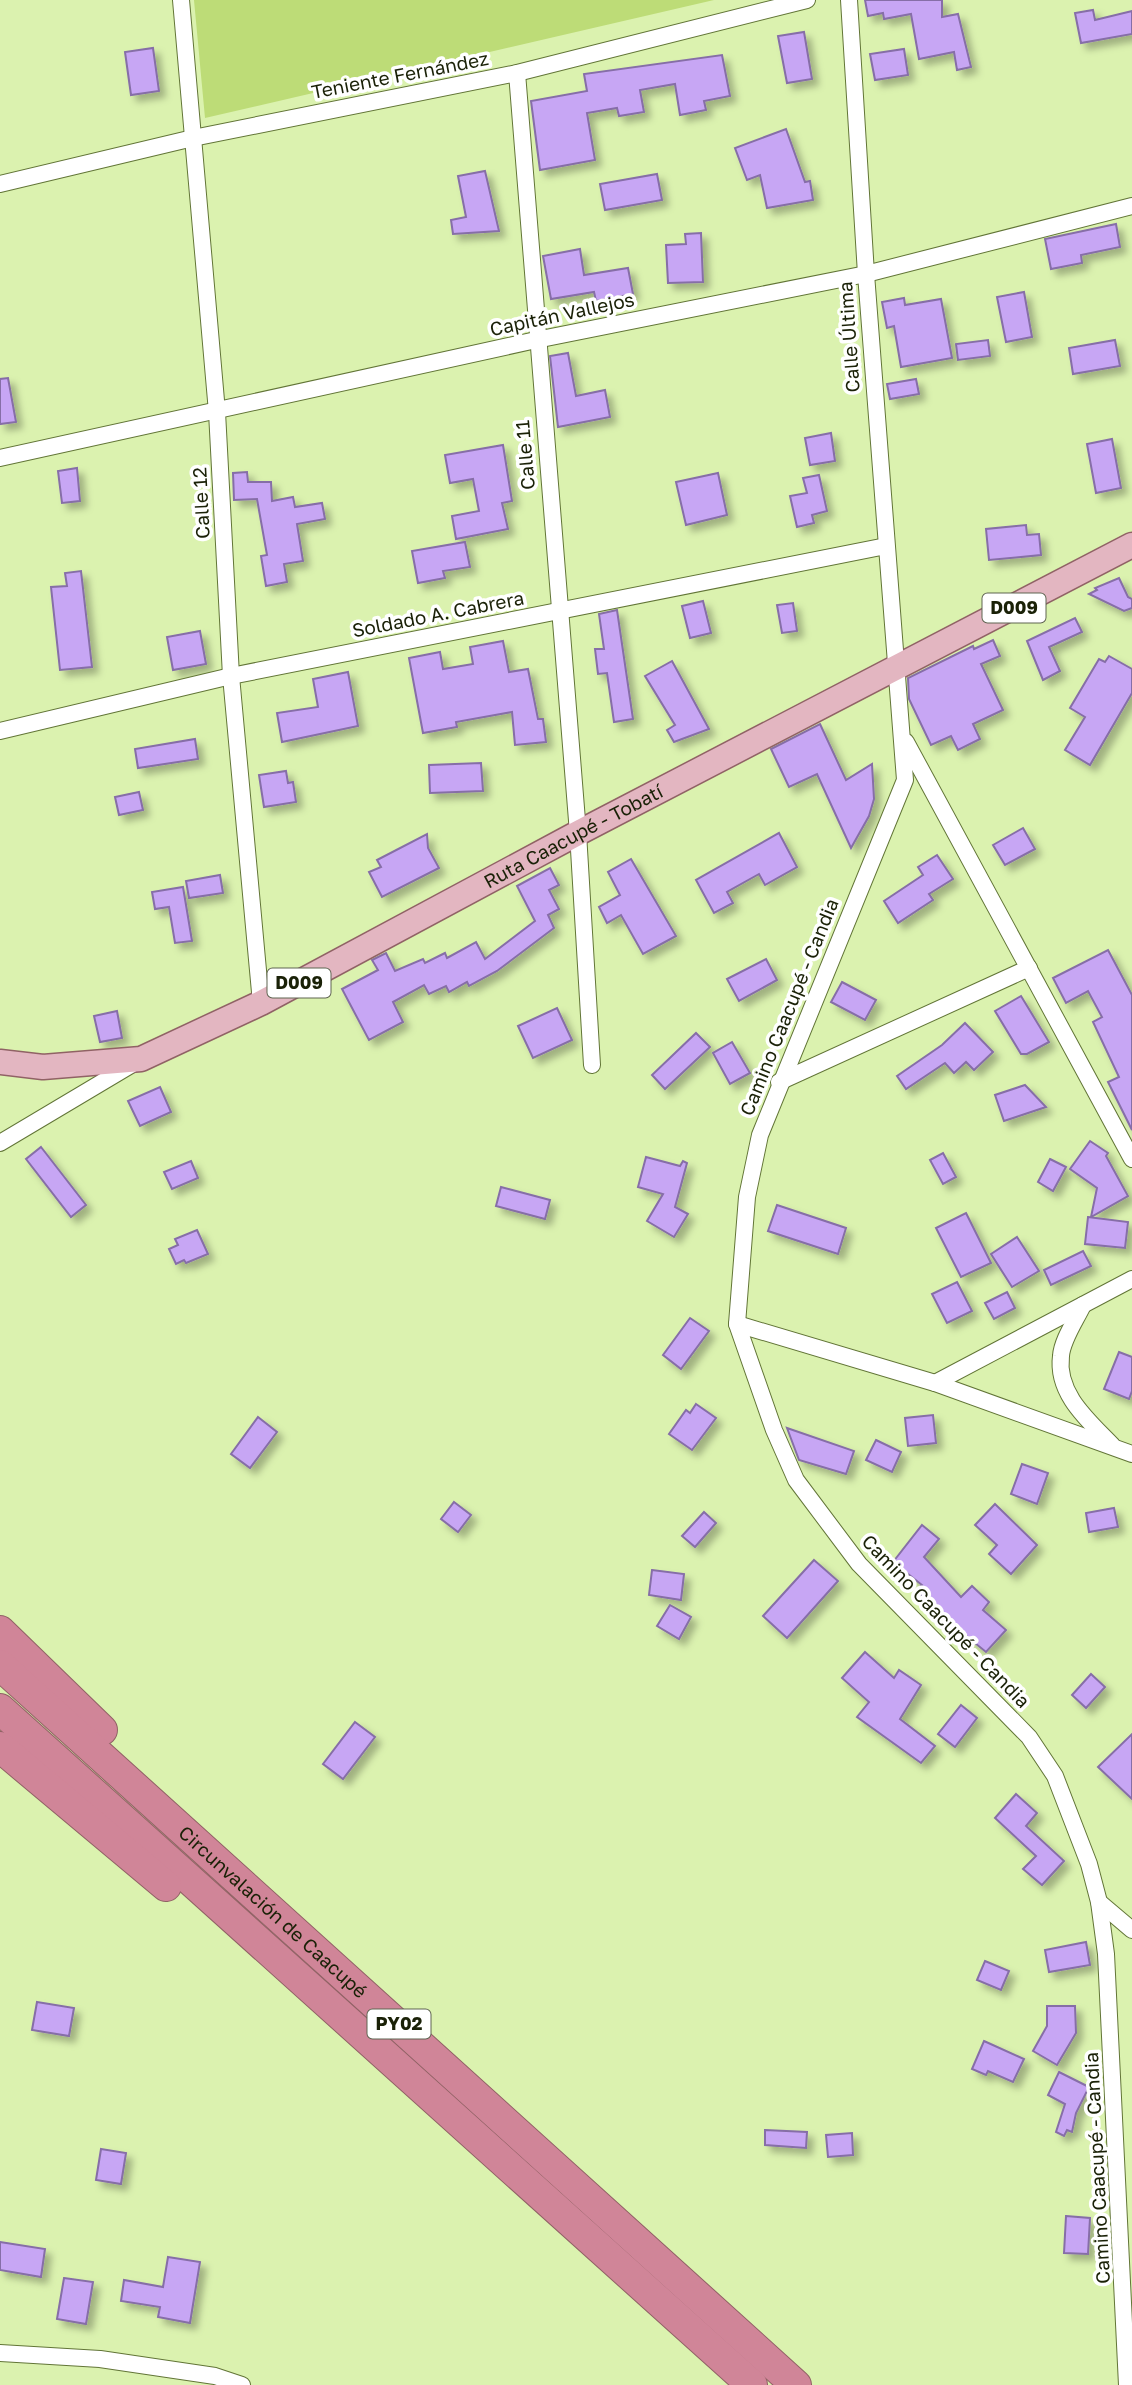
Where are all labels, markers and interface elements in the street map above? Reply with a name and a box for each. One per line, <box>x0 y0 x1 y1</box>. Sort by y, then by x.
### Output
street label: Teniente Fernández <box>309 46 490 103</box>
street label: Calle Última <box>833 281 864 393</box>
street label: Capitán Vallejos <box>488 287 636 340</box>
street label: Calle 11 <box>510 419 539 491</box>
street label: Calle 12 <box>187 467 214 539</box>
street label: Soldado A. Cabrera <box>350 586 526 641</box>
road number: D009 <box>982 594 1046 622</box>
street label: Ruta Caacupé - Tobatí <box>479 778 668 893</box>
street label: Camino Caacupé - Candia <box>734 895 843 1119</box>
road number: D009 <box>268 968 330 998</box>
street label: Camino Caacupé - Candia <box>858 1529 1035 1712</box>
street label: Circunvalación de Caacupé <box>174 1820 372 2002</box>
road number: PY02 <box>368 2010 430 2038</box>
street label: Camino Caacupé - Candia <box>1079 2052 1114 2284</box>

